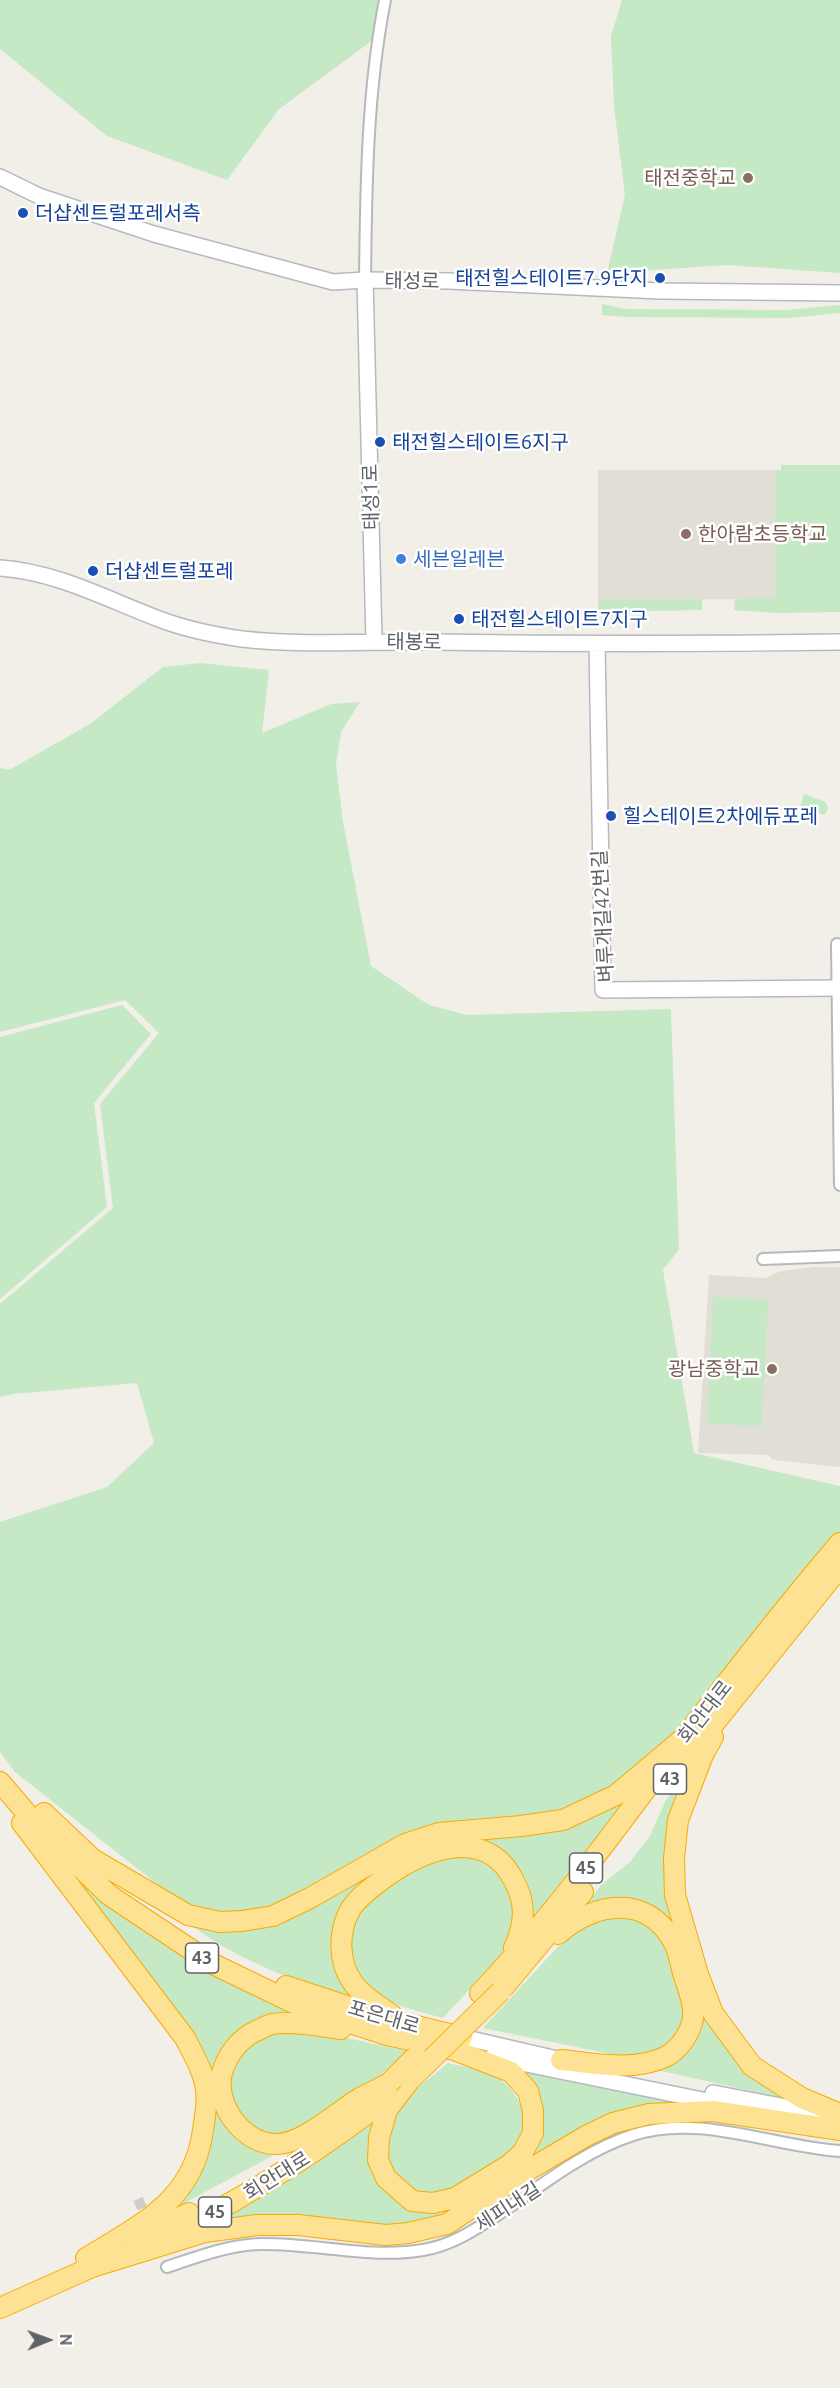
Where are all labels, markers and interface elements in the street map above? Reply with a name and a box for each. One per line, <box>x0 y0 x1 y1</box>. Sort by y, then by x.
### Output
place label: 태전중학교 <box>644 166 736 190</box>
marker: 태전중학교 <box>741 171 755 185</box>
place label: 더샵센트럴포레서측 <box>35 201 201 225</box>
marker: 더샵센트럴포레서측 <box>16 206 30 220</box>
place label: 태전힐스테이트7.9단지 <box>455 266 648 290</box>
street label: 태성로 <box>384 269 440 293</box>
marker: 태전힐스테이트7.9단지 <box>653 271 667 285</box>
place label: 태전힐스테이트6지구 <box>392 430 569 454</box>
marker: 태전힐스테이트6지구 <box>373 435 387 449</box>
street label: 태성1로 <box>358 464 384 530</box>
place label: 한아람초등학교 <box>698 522 827 546</box>
marker: 한아람초등학교 <box>679 527 693 541</box>
place label: 세븐일레븐 <box>413 547 505 571</box>
marker: 세븐일레븐 <box>394 552 408 566</box>
place label: 더샵센트럴포레 <box>105 559 234 583</box>
marker: 더샵센트럴포레 <box>86 564 100 578</box>
place label: 태전힐스테이트7지구 <box>471 607 648 631</box>
marker: 태전힐스테이트7지구 <box>452 612 466 626</box>
street label: 태봉로 <box>386 630 442 654</box>
place label: 힐스테이트2차에듀포레 <box>623 804 818 828</box>
marker: 힐스테이트2차에듀포레 <box>604 809 618 823</box>
street label: 벼루개길42번길 <box>588 849 618 983</box>
place label: 광남중학교 <box>668 1357 760 1381</box>
marker: 광남중학교 <box>765 1362 779 1376</box>
street label: 회안대로 <box>673 1676 737 1748</box>
road number: 43 <box>654 1764 686 1794</box>
road number: 45 <box>570 1853 602 1883</box>
road number: 43 <box>186 1943 218 1973</box>
street label: 포은대로 <box>345 1995 423 2039</box>
street label: 회안대로 <box>239 2146 315 2206</box>
street label: 세피내길 <box>471 2177 545 2237</box>
road number: 45 <box>198 2197 232 2227</box>
north arrow <box>18 2310 78 2370</box>
text: N <box>57 2334 75 2346</box>

